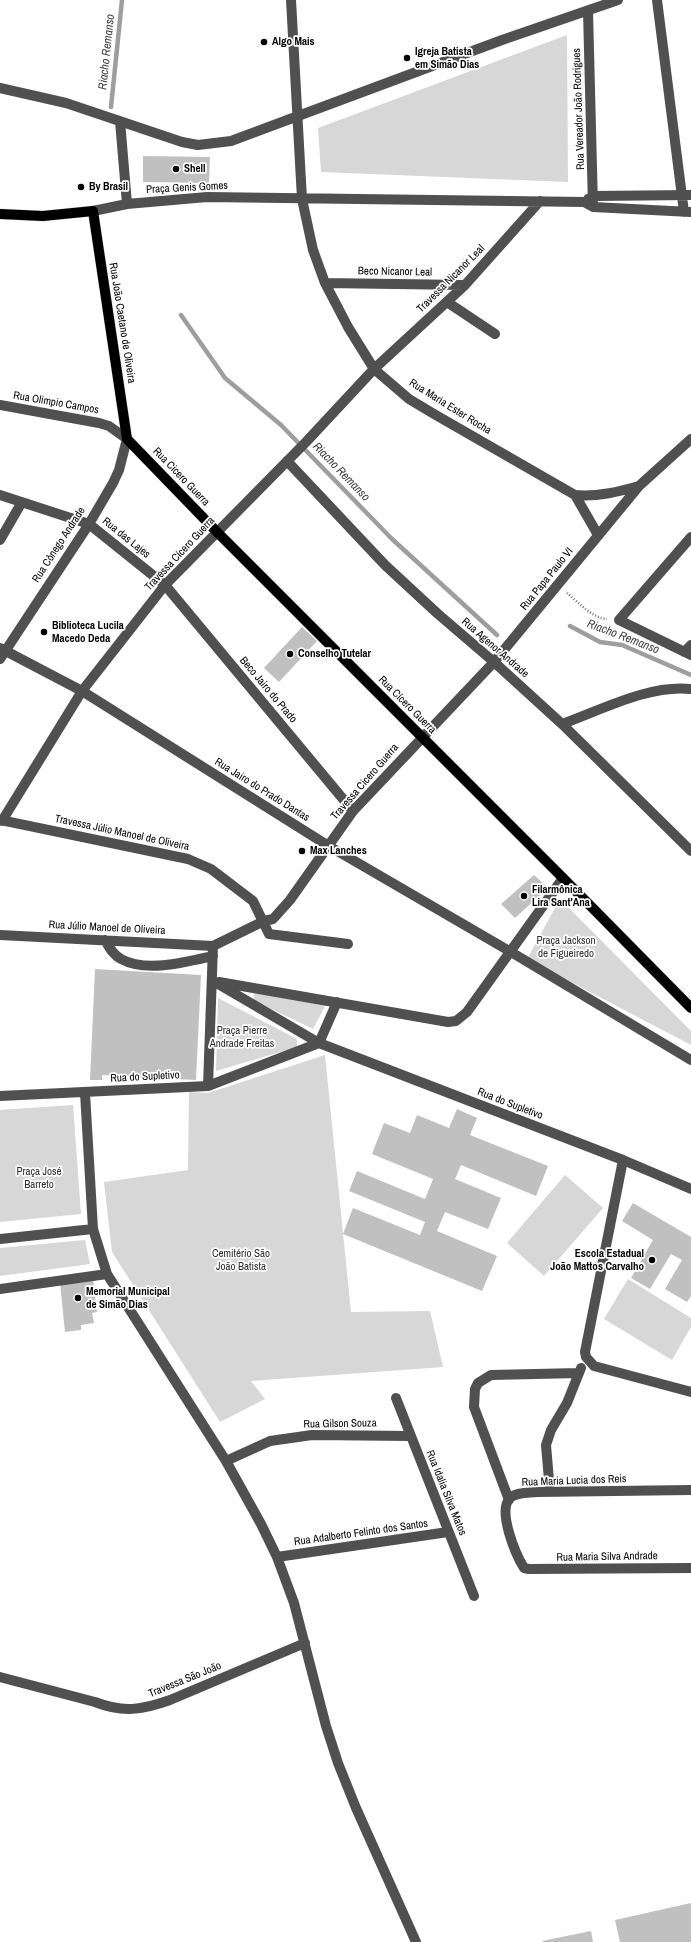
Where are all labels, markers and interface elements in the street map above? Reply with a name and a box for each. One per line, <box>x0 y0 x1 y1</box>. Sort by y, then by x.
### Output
water label: Riacho Remanso <box>96 13 118 91</box>
place label: Algo Mais <box>272 35 315 49</box>
marker: Algo Mais <box>259 37 269 47</box>
place label: Igreja Batista em Simão Dias <box>415 45 479 71</box>
street label: Rua Vereador João Rodrigues <box>570 48 588 170</box>
marker: Igreja Batista em Simão Dias <box>402 53 412 63</box>
place label: Shell <box>184 162 206 176</box>
marker: Shell <box>171 164 181 174</box>
street label: Praça Genis Gomes <box>146 179 228 197</box>
place label: By Brasil <box>89 180 128 194</box>
marker: By Brasil <box>76 182 86 192</box>
street label: Travessa Nicanor Leal <box>414 242 488 316</box>
street label: Rua João Caetano de Oliveira <box>106 262 138 384</box>
street label: Beco Nicanor Leal <box>358 265 432 279</box>
street label: Rua Maria Ester Rocha <box>407 376 493 438</box>
street label: Rua Olimpio Campos <box>12 389 100 417</box>
water label: Riacho Remanso <box>309 440 373 504</box>
street label: Rua Cicero Guerra <box>150 445 212 509</box>
street label: Rua Cônego Andrade <box>30 505 88 585</box>
street label: Travessa Cícero Guerra <box>142 514 218 594</box>
street label: Rua das Lajes <box>99 515 153 561</box>
street label: Rua Papa Paulo VI <box>518 545 576 613</box>
street label: Rua Agenor Andrade <box>459 615 531 681</box>
water label: Riacho Remanso <box>585 617 661 657</box>
place label: Biblioteca Lucila Macedo Deda <box>52 619 124 645</box>
marker: Biblioteca Lucila Macedo Deda <box>39 627 49 637</box>
place label: Conselho Tutelar <box>298 647 371 661</box>
marker: Conselho Tutelar <box>285 649 295 659</box>
street label: Beco Jairo do Prado <box>237 654 299 726</box>
street label: Rua Cícero Guerra <box>375 673 439 737</box>
street label: Travessa Cicero Guerra <box>328 741 402 823</box>
street label: Rua Jairo do Prado Dantas <box>212 755 312 825</box>
street label: Travessa Júlio Manoel de Oliveira <box>54 812 190 854</box>
place label: Max Lanches <box>310 844 367 858</box>
marker: Max Lanches <box>297 846 307 856</box>
place label: Filarmônica Lira Sant'Ana <box>532 883 590 909</box>
marker: Filarmônica Lira Sant'Ana <box>519 891 529 901</box>
street label: Rua Júlio Manoel de Oliveira <box>48 918 166 938</box>
park label: Praça Jackson de Figueiredo <box>536 934 596 960</box>
park label: Praça Pierre Andrade Freitas <box>210 1024 274 1050</box>
street label: Rua do Supletivo <box>110 1069 180 1085</box>
street label: Rua do Supletivo <box>475 1085 545 1123</box>
park label: Praça José Barreto <box>16 1165 62 1191</box>
park label: Cemitério São João Batista <box>212 1247 270 1273</box>
place label: Escola Estadual João Mattos Carvalho <box>550 1247 644 1273</box>
marker: Escola Estadual João Mattos Carvalho <box>647 1255 657 1265</box>
place label: Memorial Municipal de Simão Dias <box>86 1285 170 1311</box>
marker: Memorial Municipal de Simão Dias <box>73 1293 83 1303</box>
street label: Rua Gilson Souza <box>303 1417 377 1431</box>
street label: Rua Idalia Silva Matos <box>423 1448 469 1538</box>
street label: Rua Maria Lucia dos Reis <box>521 1473 627 1489</box>
street label: Rua Adalberto Felinto dos Santos <box>293 1517 429 1549</box>
street label: Rua Maria Silva Andrade <box>556 1550 658 1564</box>
street label: Travessa São João <box>147 1659 223 1701</box>

